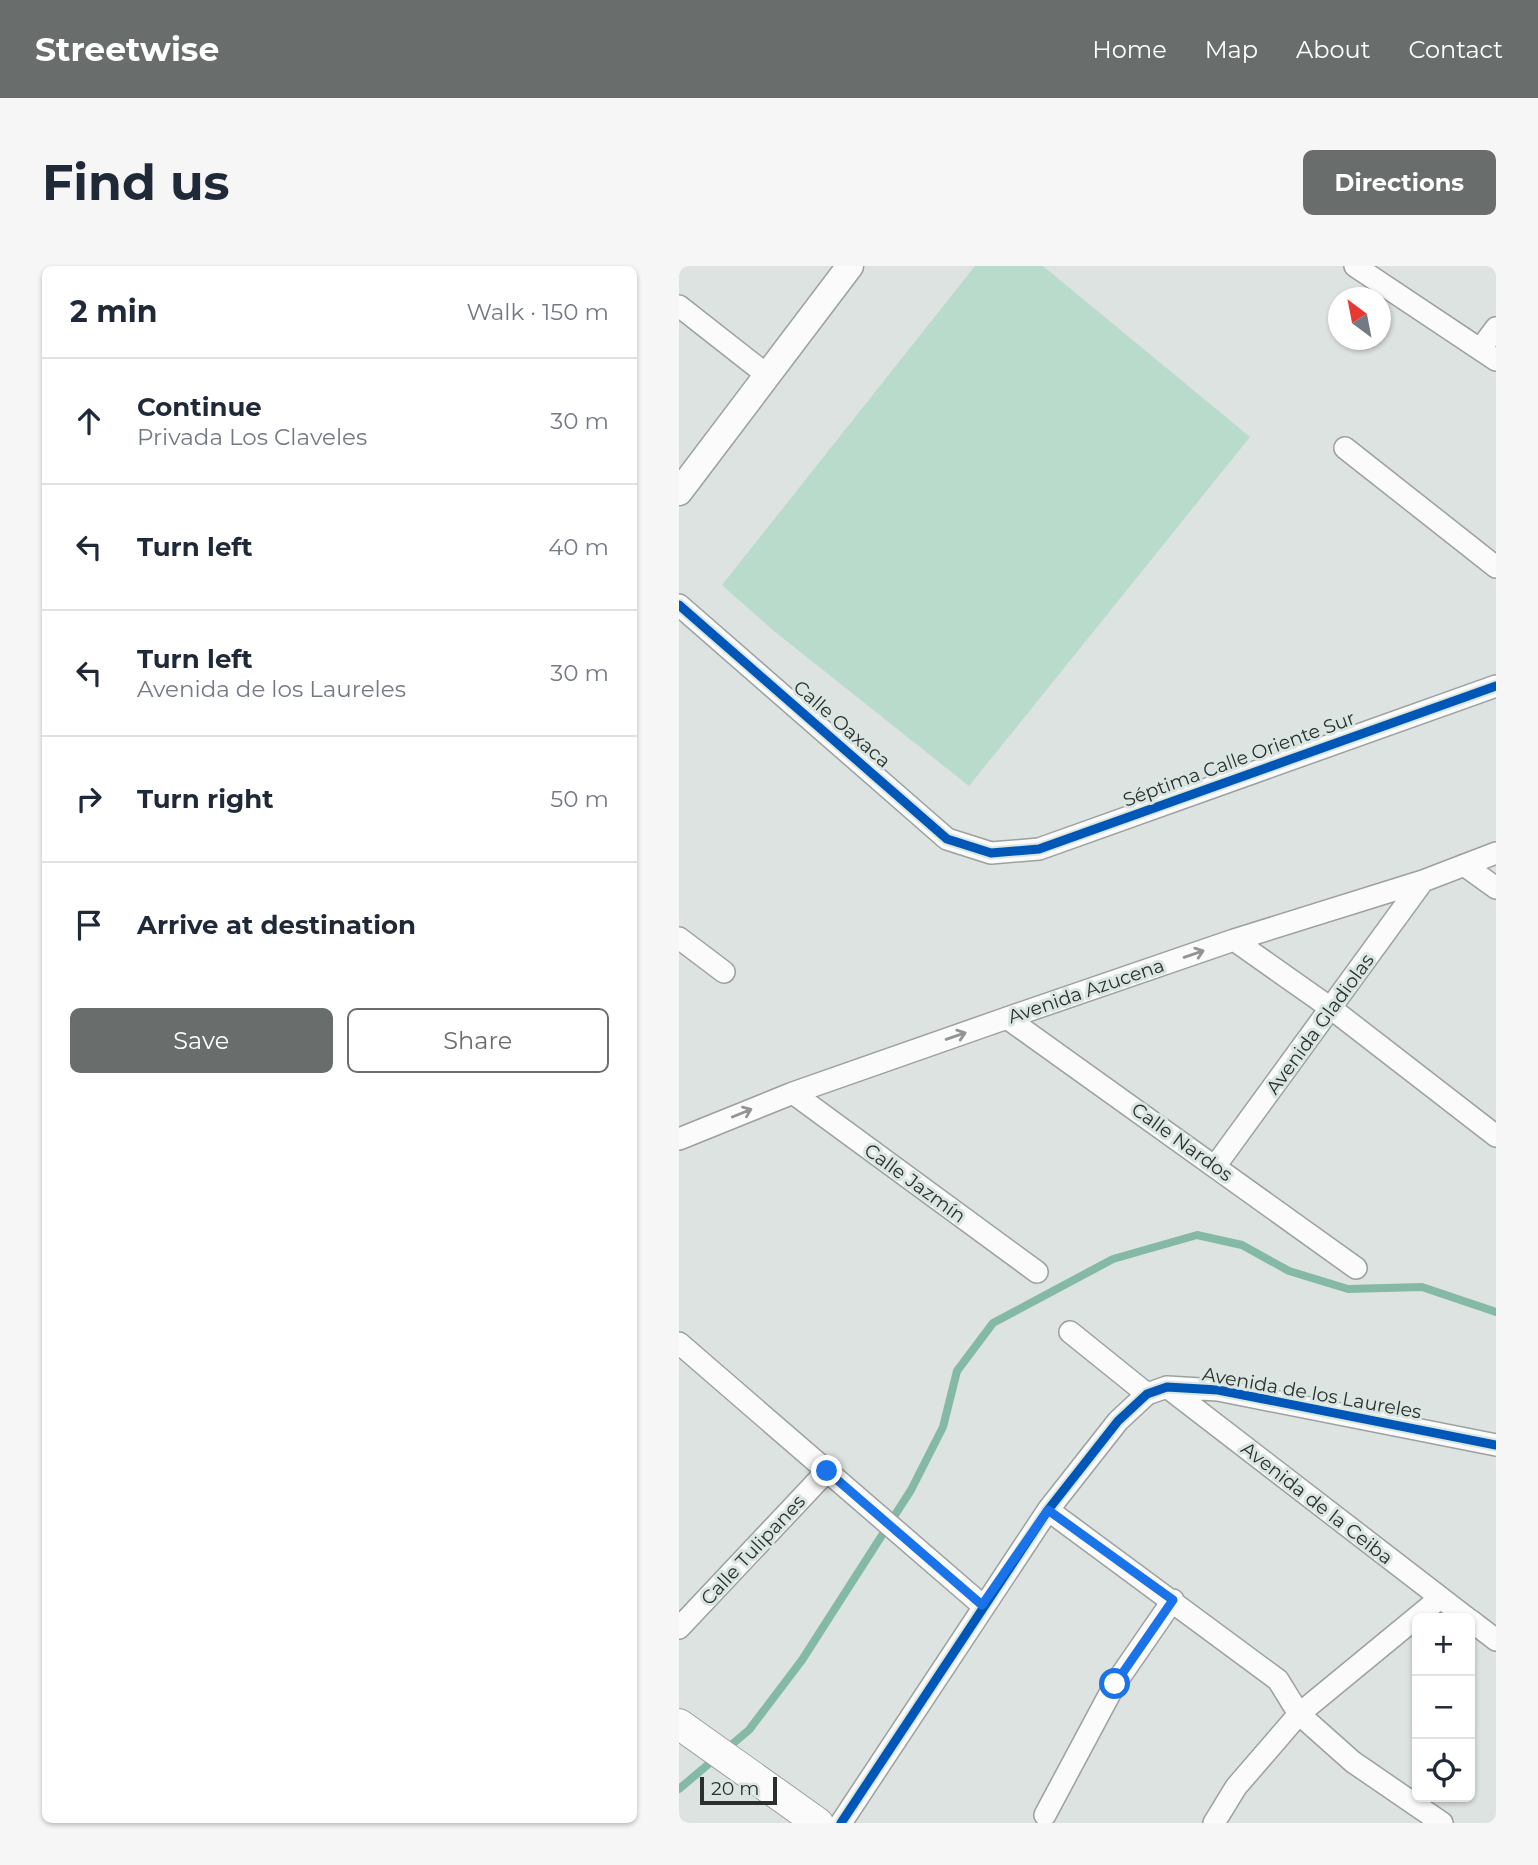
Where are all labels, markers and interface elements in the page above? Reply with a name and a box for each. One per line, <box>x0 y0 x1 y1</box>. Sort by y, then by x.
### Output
text: Streetwise <box>35 29 219 69</box>
text: Home <box>1092 35 1167 64</box>
text: Map <box>1205 35 1258 64</box>
text: About <box>1296 35 1370 64</box>
text: Contact <box>1408 35 1503 64</box>
button: Directions <box>1303 150 1496 215</box>
text: Find us <box>42 153 230 212</box>
north arrow <box>1328 287 1391 350</box>
text: 2 min <box>70 293 157 330</box>
text: Walk · 150 m <box>466 298 609 326</box>
text: Continue <box>137 391 262 423</box>
icon: ahead <box>70 402 108 440</box>
text: 30 m <box>550 407 609 435</box>
text: Privada Los Claveles <box>137 423 367 451</box>
icon: left <box>70 528 108 566</box>
text: Turn left <box>137 531 253 563</box>
text: 40 m <box>548 533 609 561</box>
text: Turn left <box>137 643 253 675</box>
icon: left <box>70 654 108 692</box>
text: 30 m <box>550 659 609 687</box>
text: Avenida de los Laureles <box>137 675 406 703</box>
street label: Calle Oaxaca <box>789 675 895 773</box>
street label: Séptima Calle Oriente Sur <box>1120 706 1358 812</box>
icon: right <box>70 780 108 818</box>
text: Turn right <box>137 783 273 815</box>
text: 50 m <box>550 785 609 813</box>
icon: arrive <box>70 906 108 944</box>
text: Arrive at destination <box>137 909 416 941</box>
one-way arrow <box>1183 947 1205 959</box>
street label: Avenida Gladiolas <box>1261 949 1379 1099</box>
street label: Avenida Azucena <box>1005 953 1167 1029</box>
button: Save <box>70 1008 333 1073</box>
button: Share <box>347 1008 609 1073</box>
one-way arrow <box>944 1029 966 1041</box>
street label: Calle Nardos <box>1127 1098 1237 1186</box>
one-way arrow <box>731 1106 752 1119</box>
street label: Calle Jazmín <box>860 1138 970 1228</box>
street label: Avenida de los Laureles <box>1201 1362 1423 1424</box>
street label: Avenida de la Ceiba <box>1237 1437 1397 1569</box>
route end <box>811 1455 842 1486</box>
street label: Calle Tulipanes <box>696 1490 810 1610</box>
map controls <box>1412 1613 1475 1802</box>
button: + <box>1412 1613 1475 1676</box>
route start <box>1099 1668 1130 1699</box>
button: − <box>1412 1676 1475 1739</box>
button: locate <box>1412 1739 1475 1802</box>
scale bar <box>700 1774 777 1806</box>
text: 20 m <box>711 1777 759 1800</box>

